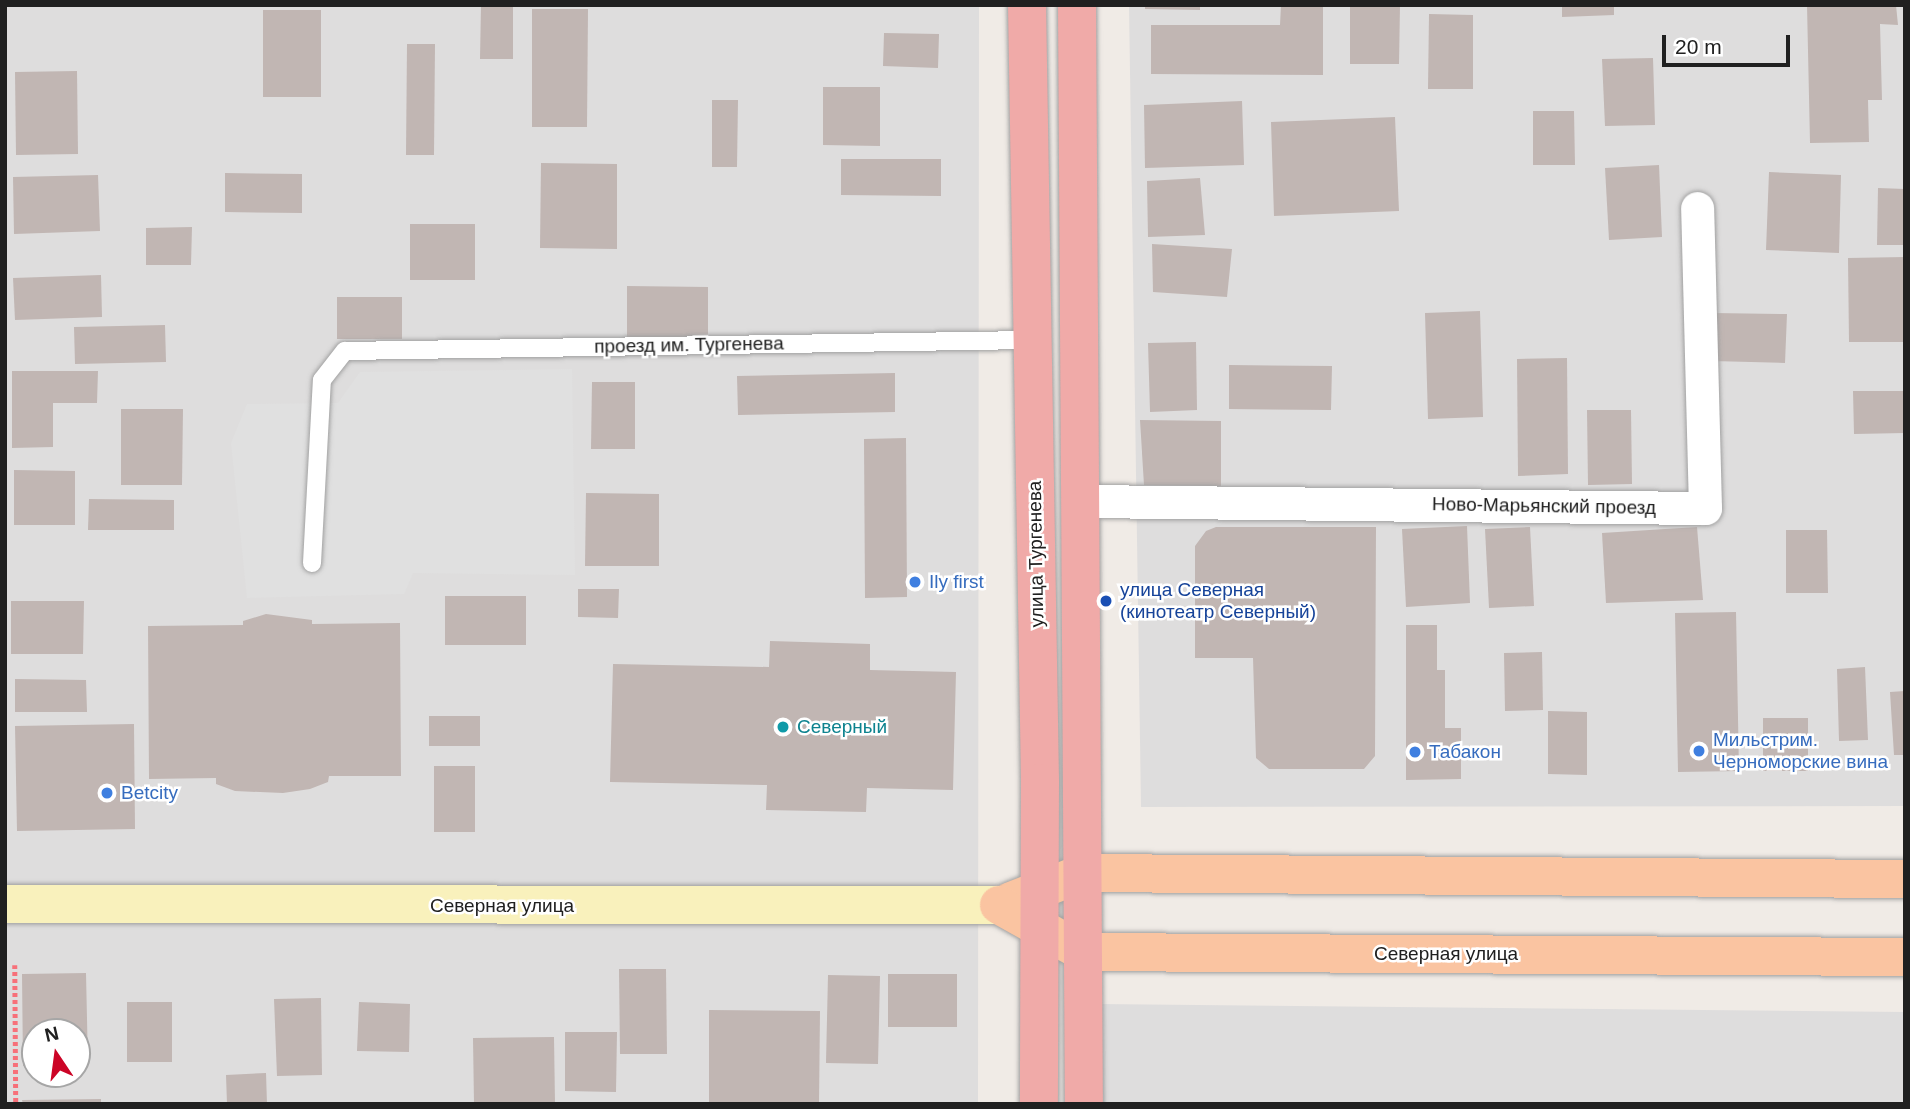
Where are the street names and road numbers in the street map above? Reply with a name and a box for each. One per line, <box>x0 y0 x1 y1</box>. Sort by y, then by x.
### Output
street label: проезд им. Тургенева <box>594 332 784 358</box>
street label: улица Тургенева <box>1023 481 1049 627</box>
street label: Ново-Марьянский проезд <box>1432 493 1656 519</box>
street label: Северная улица <box>430 895 574 917</box>
street label: Северная улица <box>1374 943 1518 965</box>

